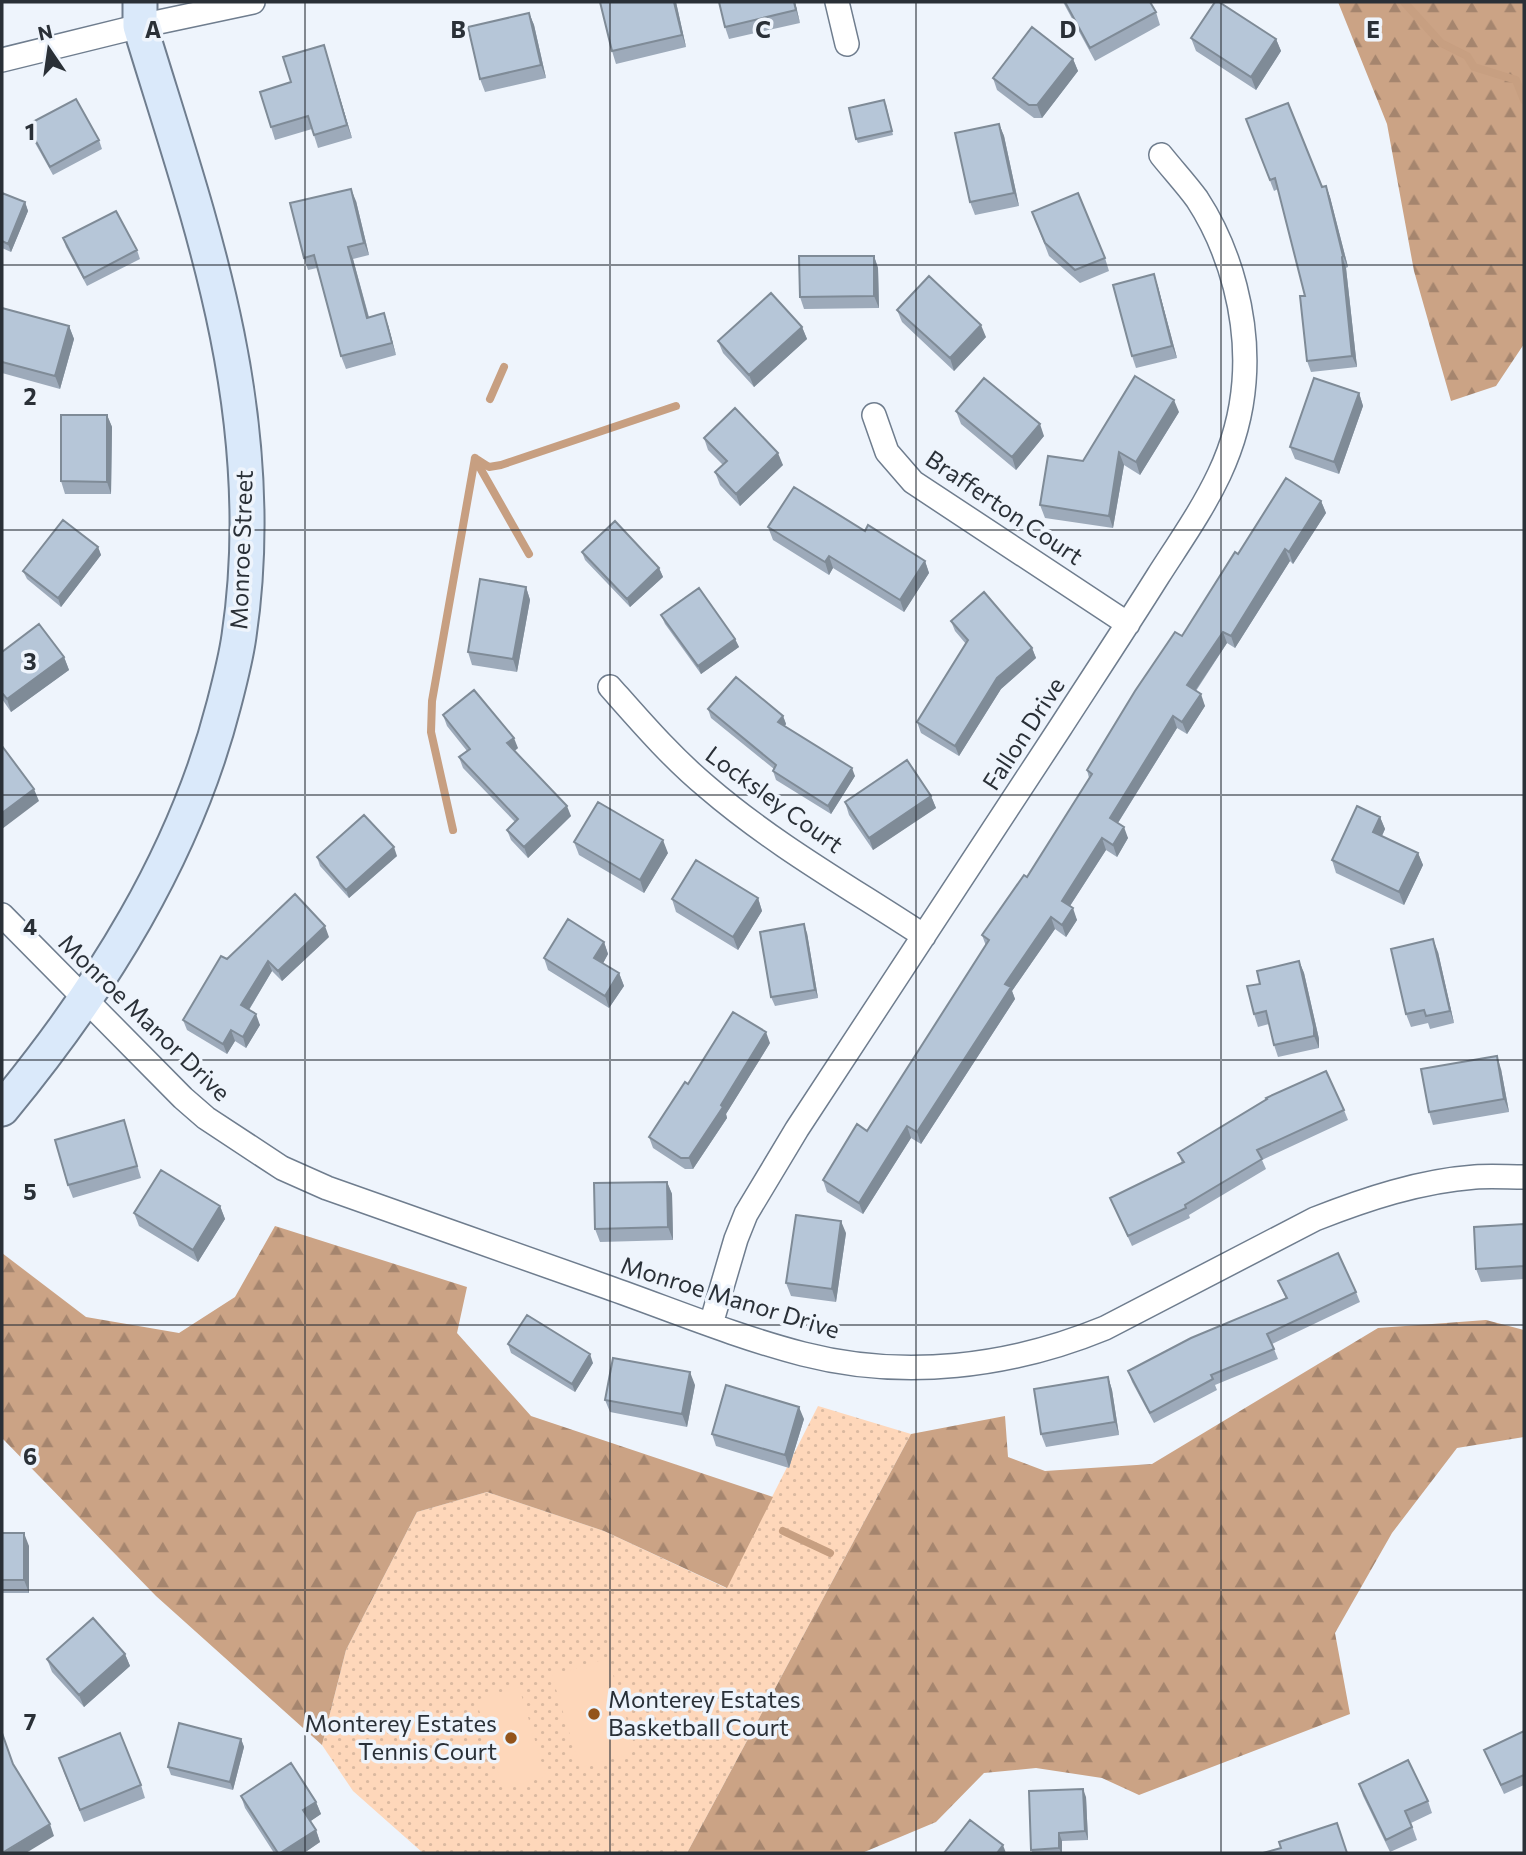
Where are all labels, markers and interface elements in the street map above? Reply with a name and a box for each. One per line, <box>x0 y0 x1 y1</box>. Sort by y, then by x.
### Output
north arrow <box>14 14 84 84</box>
text: A <box>145 15 162 43</box>
text: B <box>450 15 466 43</box>
text: C <box>755 15 771 43</box>
text: D <box>1060 15 1077 43</box>
text: E <box>1366 15 1380 43</box>
text: N <box>36 19 55 45</box>
text: 1 <box>25 117 35 145</box>
text: 2 <box>23 382 37 410</box>
street label: Brafferton Court <box>921 443 1089 570</box>
street label: Monroe Street <box>223 470 258 630</box>
text: 3 <box>23 647 37 675</box>
street label: Fallon Drive <box>976 671 1070 795</box>
street label: Locksley Court <box>700 739 849 858</box>
text: 4 <box>23 912 37 940</box>
street label: Monroe Manor Drive <box>53 928 237 1106</box>
text: 5 <box>23 1177 37 1205</box>
street label: Monroe Manor Drive <box>618 1249 843 1344</box>
text: 6 <box>23 1442 37 1470</box>
place label: Monterey Estates Basketball Court <box>608 1684 801 1741</box>
marker: Monterey Estates Basketball Court <box>586 1706 602 1722</box>
text: 7 <box>24 1707 36 1735</box>
place label: Monterey Estates Tennis Court <box>304 1708 497 1765</box>
marker: Monterey Estates Tennis Court <box>503 1730 519 1746</box>

